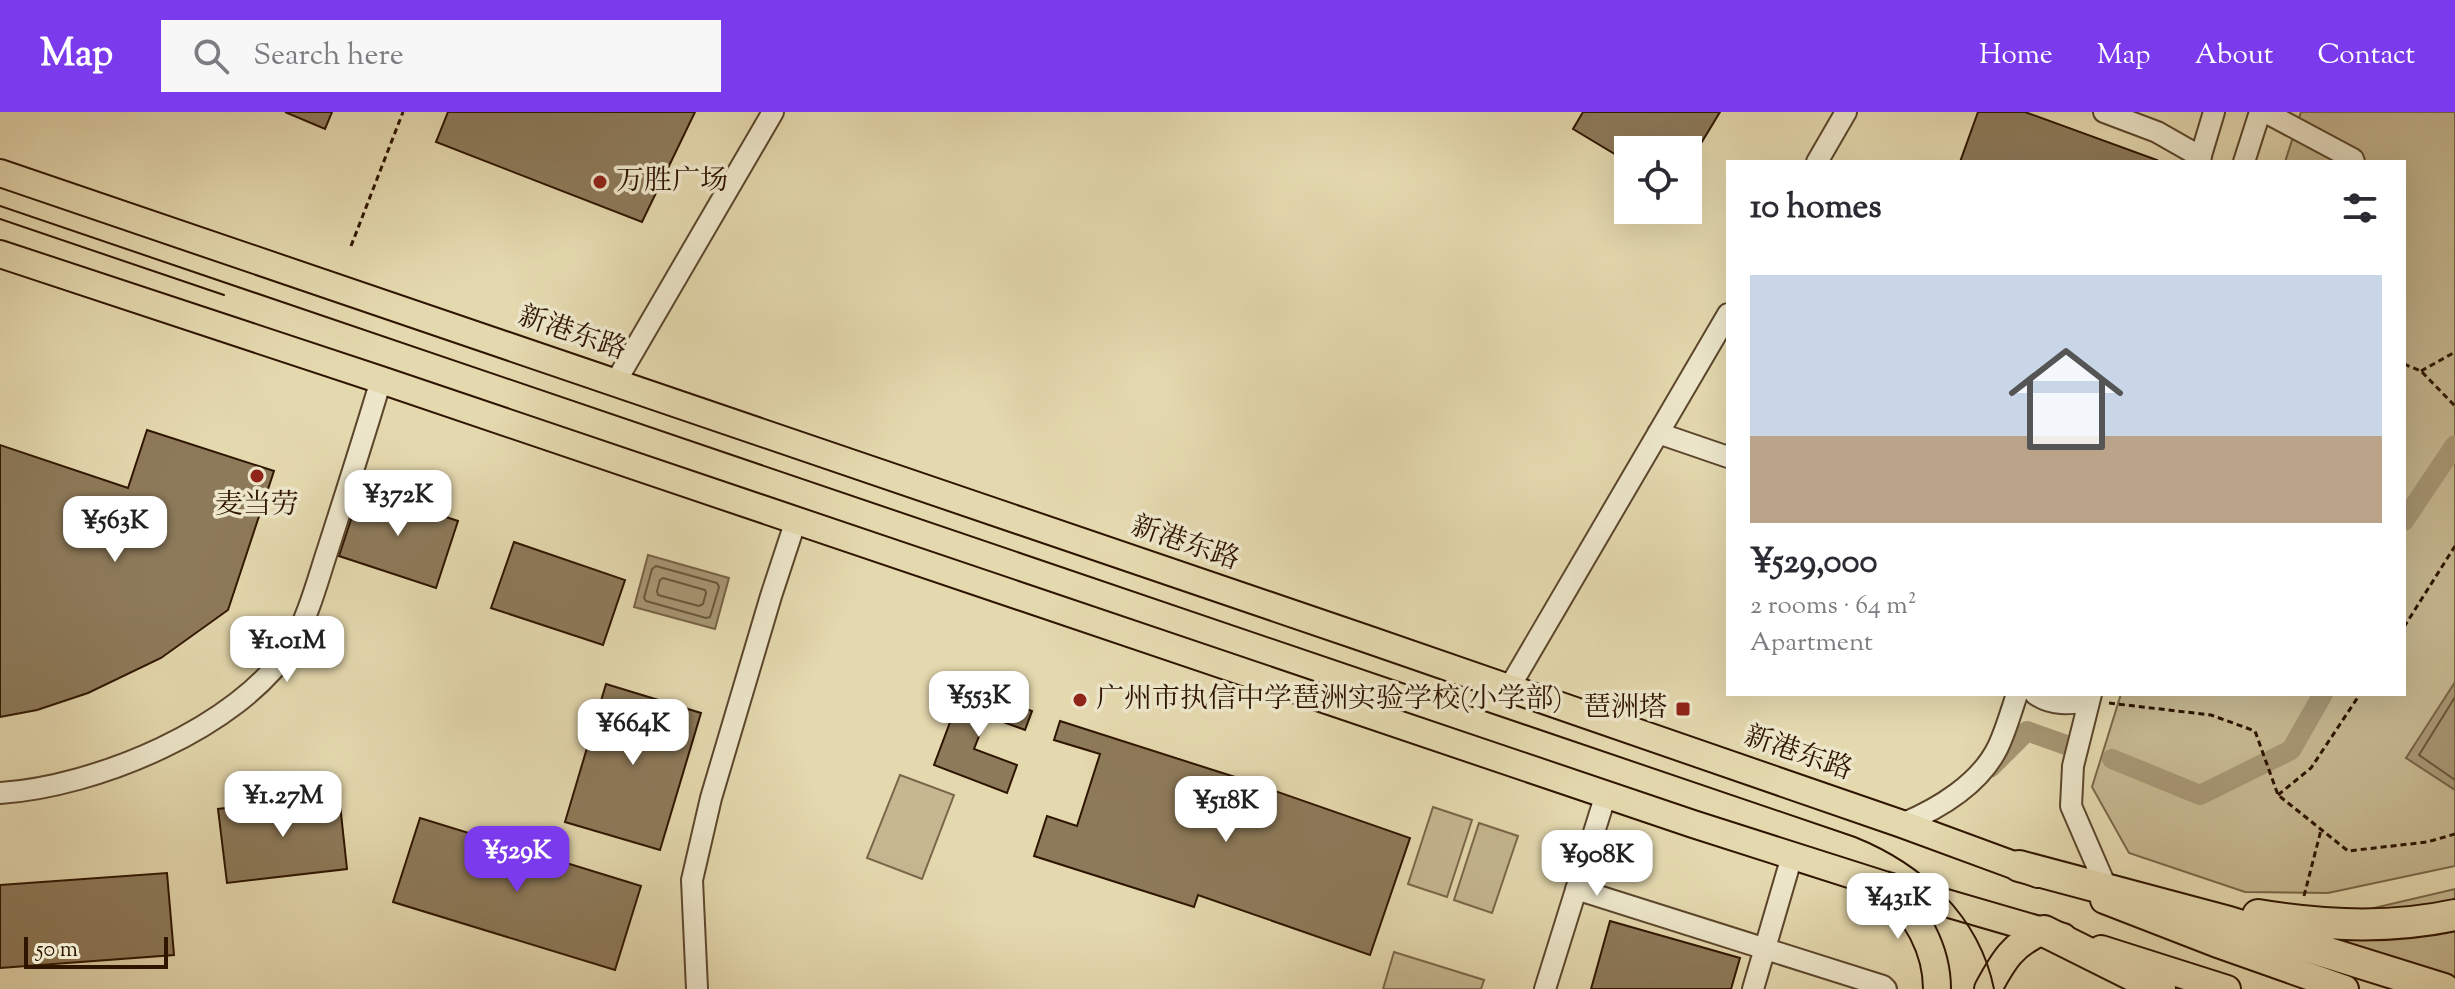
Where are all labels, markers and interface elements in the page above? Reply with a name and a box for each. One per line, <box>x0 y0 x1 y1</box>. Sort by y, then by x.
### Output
search box <box>161 20 721 92</box>
text: Map <box>40 29 113 83</box>
icon: search <box>189 34 233 78</box>
text: Search here <box>253 35 404 78</box>
text: Home <box>1979 36 2053 76</box>
text: Map <box>2097 36 2151 76</box>
text: About <box>2195 36 2273 76</box>
text: Contact <box>2317 36 2415 76</box>
map controls <box>1614 136 1702 224</box>
button: locate <box>1614 136 1702 224</box>
place label: 万胜广场 <box>616 162 728 202</box>
marker: 万胜广场 <box>591 173 609 191</box>
text: 10 homes <box>1750 184 1882 233</box>
icon: filters <box>2338 186 2382 230</box>
street label: 新港东路 <box>513 297 631 371</box>
icon: home <box>1994 327 2138 471</box>
marker: 麦当劳 <box>248 467 266 485</box>
pin: ¥372K <box>342 470 454 538</box>
text: ¥372K <box>362 477 434 514</box>
place label: 麦当劳 <box>215 486 299 526</box>
pin: ¥563K <box>59 496 171 564</box>
text: ¥563K <box>81 503 149 540</box>
street label: 新港东路 <box>1126 507 1244 581</box>
text: ¥529,000 <box>1750 539 1877 588</box>
text: 2 rooms · 64 m² <box>1750 588 1917 625</box>
pin: ¥1.01M <box>222 616 352 684</box>
text: ¥1.01M <box>248 623 326 660</box>
text: Apartment <box>1750 625 1873 662</box>
pin: ¥553K <box>923 671 1035 739</box>
text: ¥553K <box>947 678 1011 715</box>
place label: 广州市执信中学琶洲实验学校(小学部) <box>1096 680 1562 720</box>
place label: 琶洲塔 <box>1583 689 1667 729</box>
marker: 广州市执信中学琶洲实验学校(小学部) <box>1071 691 1089 709</box>
pin: ¥664K <box>577 699 689 767</box>
marker: 琶洲塔 <box>1674 700 1692 718</box>
text: ¥664K <box>596 706 670 743</box>
street label: 新港东路 <box>1739 717 1857 791</box>
pin: ¥1.27M <box>218 771 348 839</box>
pin: ¥518K <box>1170 776 1282 844</box>
text: ¥1.27M <box>243 778 323 815</box>
text: ¥518K <box>1193 783 1259 820</box>
pin: ¥529K <box>461 826 573 894</box>
pin: ¥908K <box>1541 830 1653 898</box>
text: ¥529K <box>482 833 552 870</box>
text: ¥908K <box>1560 837 1634 874</box>
pin: ¥431K <box>1842 873 1954 941</box>
text: ¥431K <box>1865 880 1931 917</box>
scale bar <box>24 933 168 969</box>
text: 50 m <box>36 935 78 967</box>

